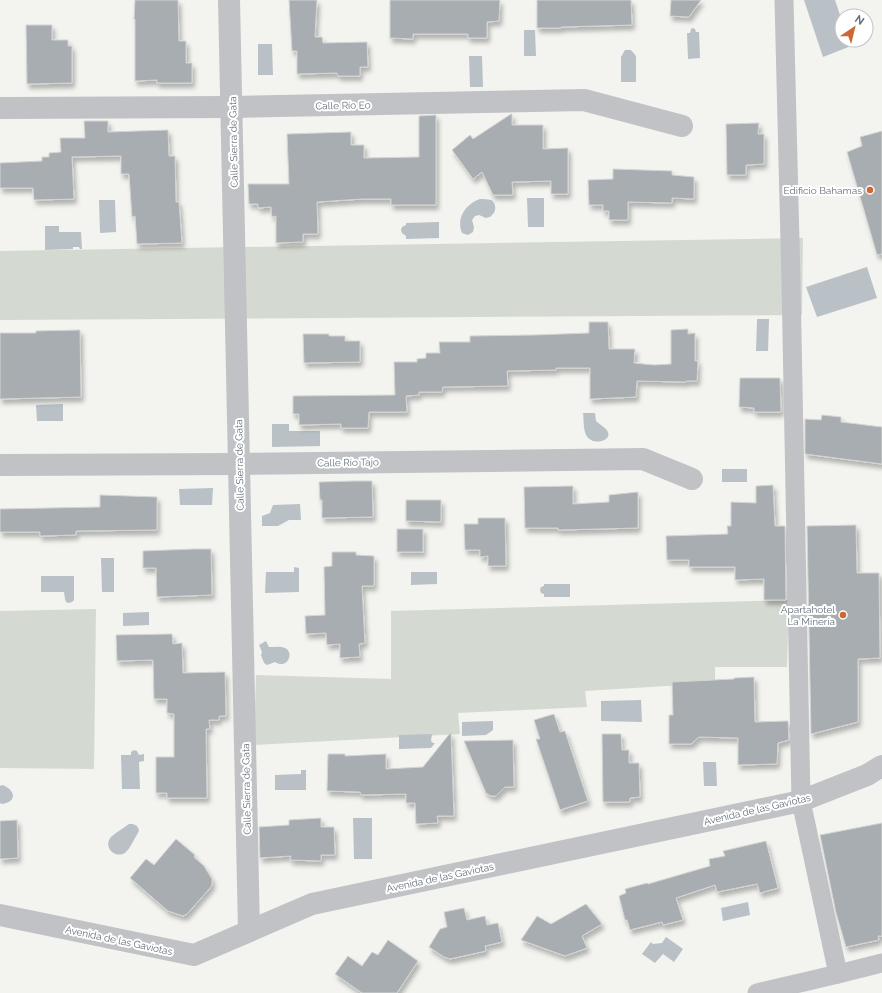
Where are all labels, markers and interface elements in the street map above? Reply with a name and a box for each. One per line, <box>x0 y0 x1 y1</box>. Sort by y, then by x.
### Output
north arrow <box>834 8 874 48</box>
text: N <box>852 12 867 28</box>
street label: Calle Sierra de Gata <box>227 96 240 188</box>
street label: Calle Río Eo <box>315 100 371 111</box>
place label: Edificio Bahamas <box>784 185 862 196</box>
marker: Edificio Bahamas <box>865 185 875 195</box>
street label: Calle Sierra de Gata <box>233 419 246 511</box>
street label: Calle Río Tajo <box>317 456 379 469</box>
place label: Apartahotel La Minería <box>781 604 835 627</box>
marker: Apartahotel La Minería <box>838 610 848 620</box>
street label: Calle Sierra de Gata <box>240 743 253 835</box>
street label: Avenida de las Gaviotas <box>703 792 812 827</box>
street label: Avenida de las Gaviotas <box>385 861 495 894</box>
street label: Avenida de las Gaviotas <box>64 924 174 957</box>

